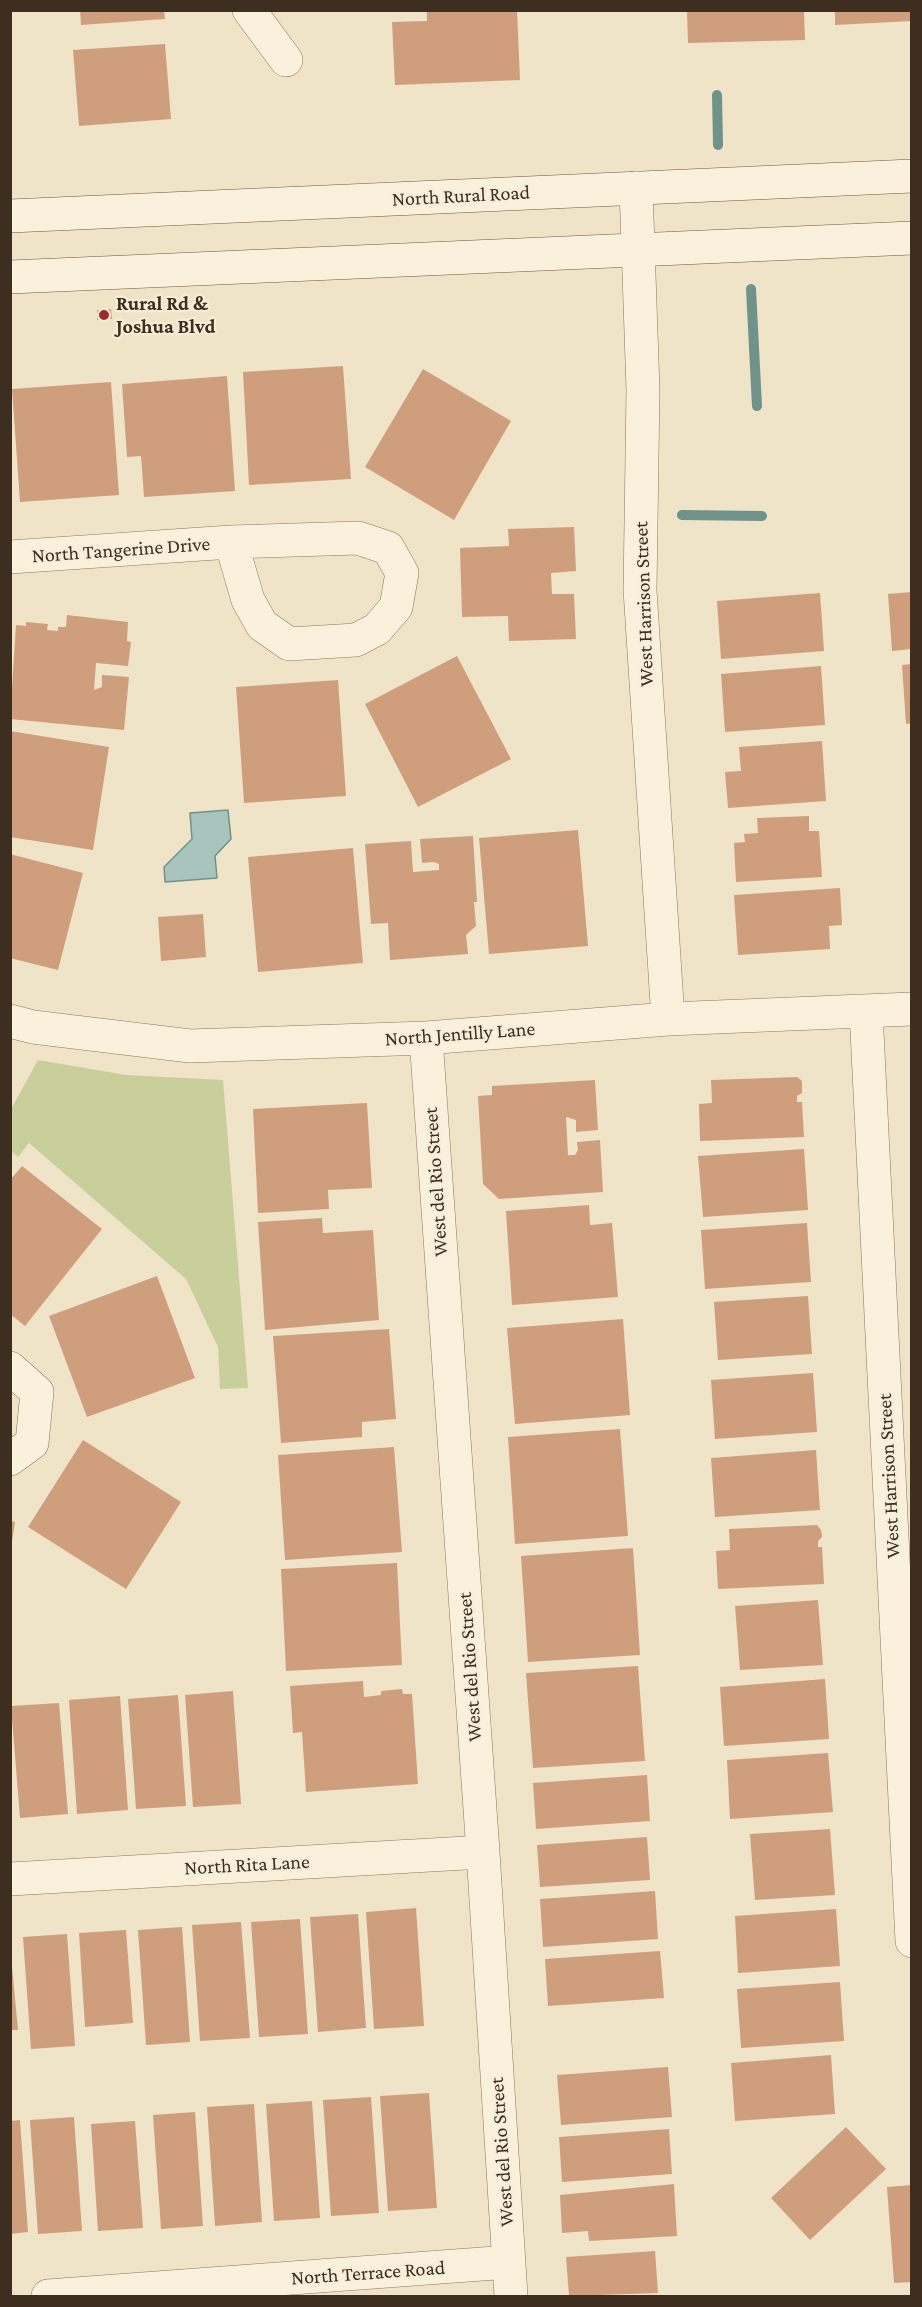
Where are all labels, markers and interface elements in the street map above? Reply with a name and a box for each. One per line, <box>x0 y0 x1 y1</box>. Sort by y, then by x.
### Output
street label: North Rural Road <box>391 180 531 212</box>
place label: Rural Rd & Joshua Blvd <box>116 292 215 339</box>
marker: Rural Rd & Joshua Blvd <box>97 308 111 322</box>
street label: West Harrison Street <box>629 521 659 687</box>
street label: North Tangerine Drive <box>31 532 211 568</box>
street label: North Jentilly Lane <box>384 1017 536 1051</box>
street label: West del Rio Street <box>419 1107 453 1257</box>
street label: West Harrison Street <box>873 1393 905 1559</box>
street label: West del Rio Street <box>453 1592 487 1742</box>
street label: North Rita Lane <box>184 1850 310 1880</box>
street label: West del Rio Street <box>485 2077 519 2227</box>
street label: North Terrace Road <box>290 2256 446 2290</box>

